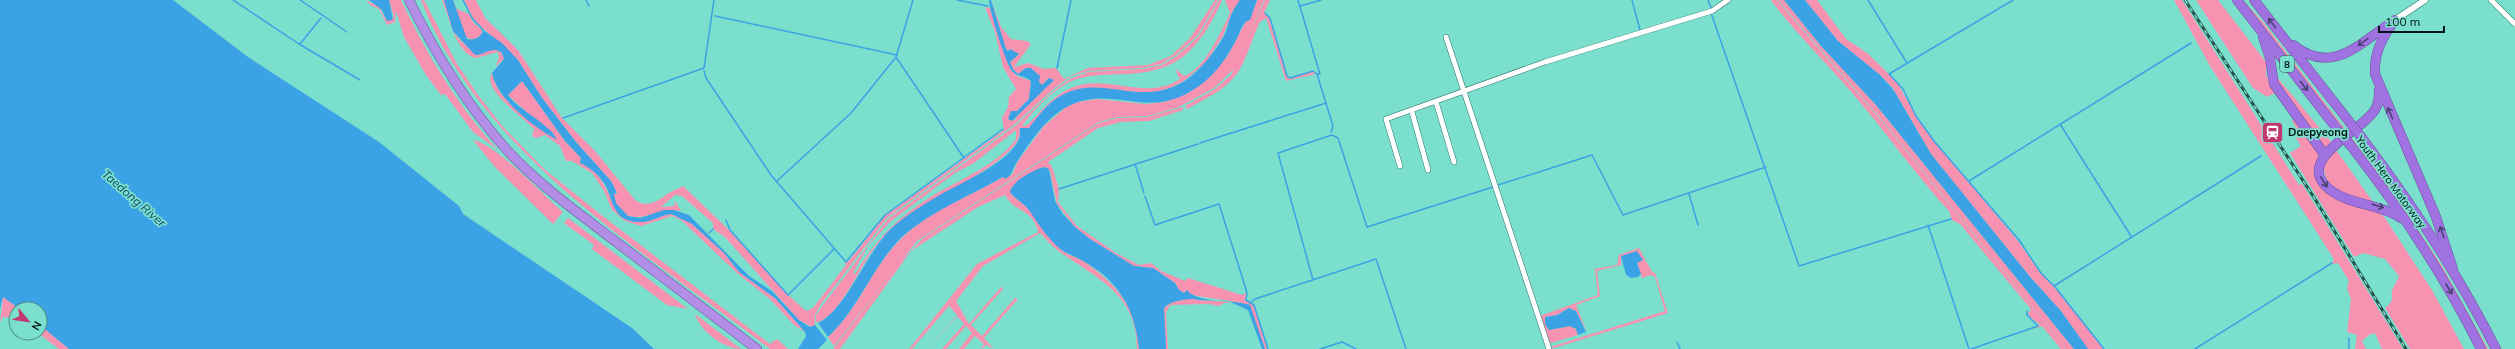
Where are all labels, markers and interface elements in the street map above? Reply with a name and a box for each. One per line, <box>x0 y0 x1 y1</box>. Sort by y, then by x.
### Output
scale bar <box>2379 8 2444 34</box>
text: 100 m <box>2385 14 2420 29</box>
one-way arrow <box>2268 17 2276 28</box>
one-way arrow <box>2357 38 2368 46</box>
road number: 8 <box>2280 56 2294 72</box>
one-way arrow <box>2300 81 2309 92</box>
one-way arrow <box>2386 107 2393 119</box>
station icon: Daepyeong <box>2259 119 2285 145</box>
place label: Daepyeong <box>2288 125 2348 139</box>
street label: Youth Hero Motorway <box>2352 132 2429 231</box>
water label: Taedong River <box>99 166 170 230</box>
one-way arrow <box>2320 176 2328 187</box>
one-way arrow <box>2371 203 2384 210</box>
one-way arrow <box>2437 226 2445 238</box>
one-way arrow <box>2445 283 2453 295</box>
north arrow <box>8 301 48 341</box>
text: N <box>29 319 45 333</box>

